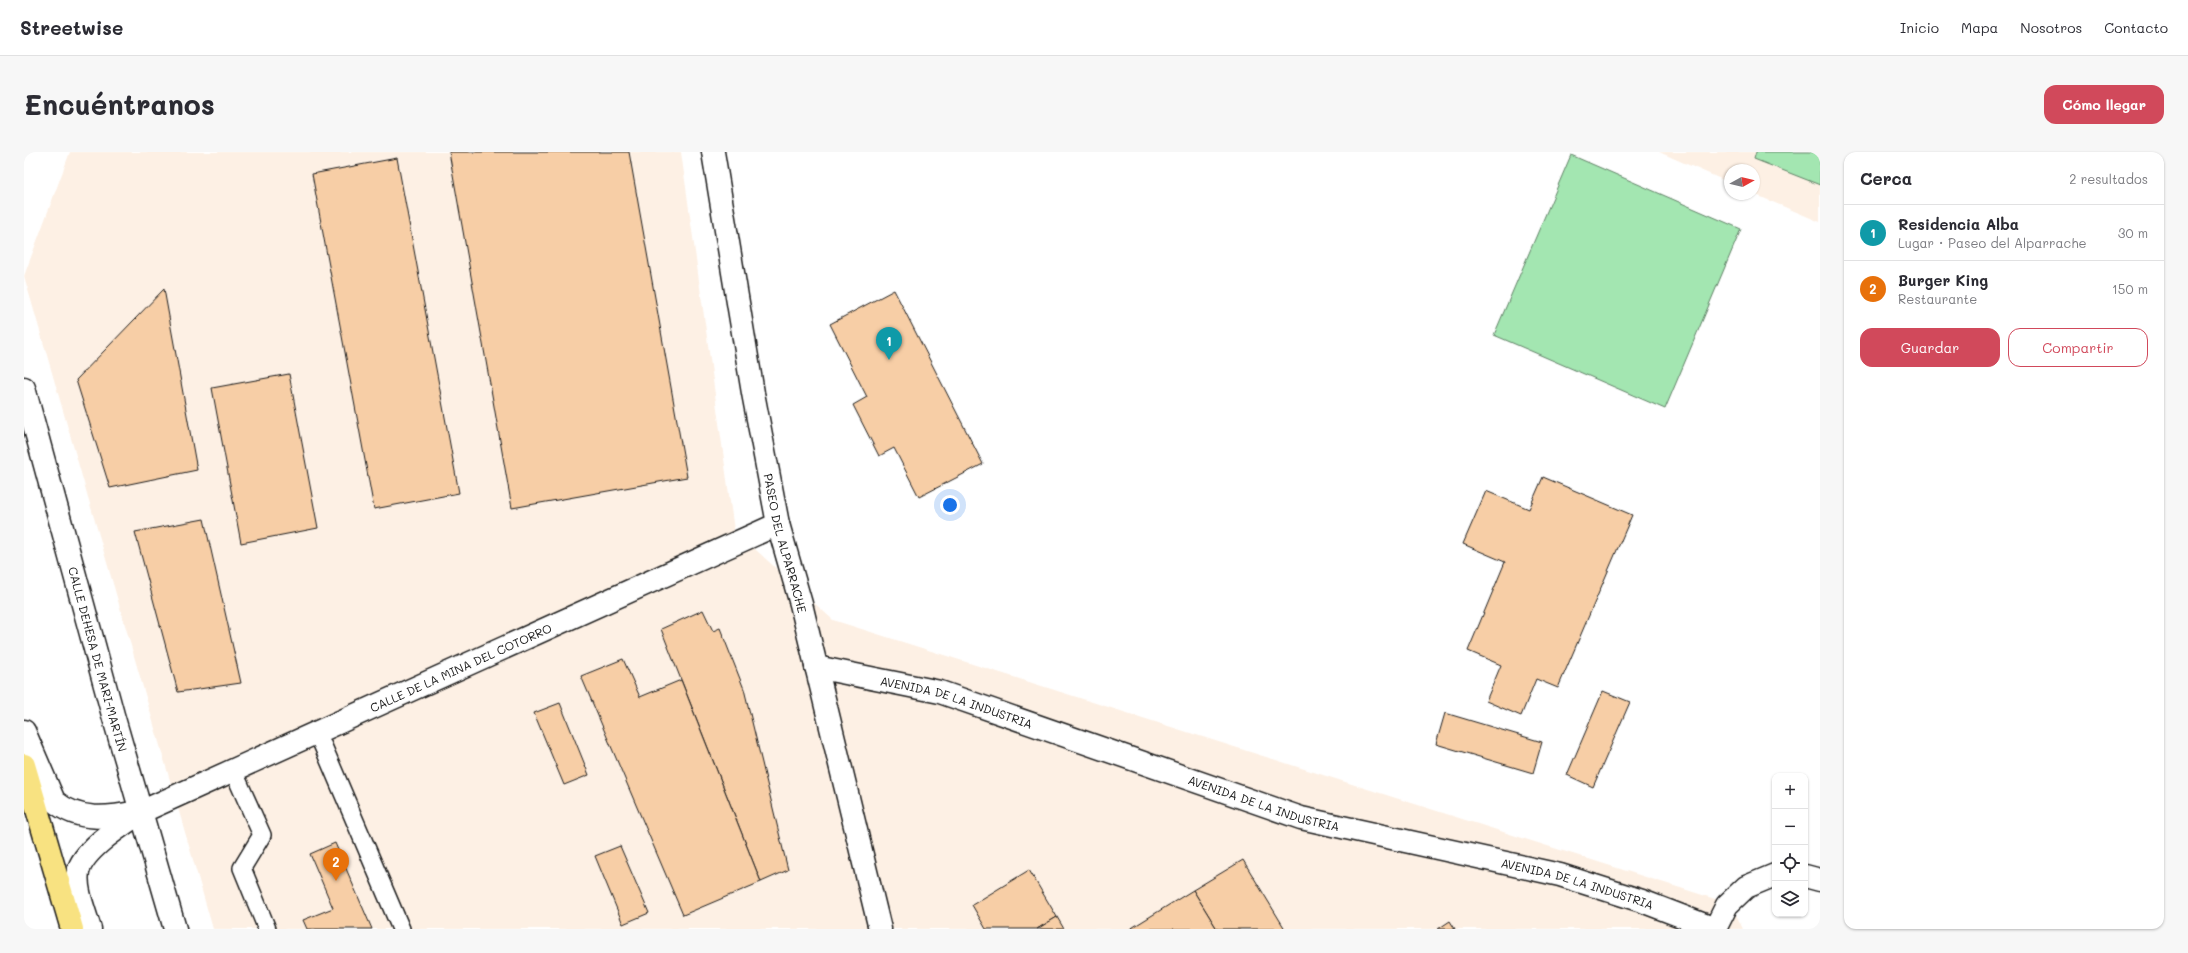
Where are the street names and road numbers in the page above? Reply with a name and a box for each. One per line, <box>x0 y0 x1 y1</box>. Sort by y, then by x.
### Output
street label: PASEO DEL ALPARRACHE <box>761 472 811 615</box>
street label: CALLE DEHESA DE MARI-MARTÍN <box>65 565 131 753</box>
street label: CALLE DE LA MINA DEL COTORRO <box>367 619 554 716</box>
street label: AVENIDA DE LA INDUSTRIA <box>879 672 1035 732</box>
street label: AVENIDA DE LA INDUSTRIA <box>1186 771 1341 834</box>
street label: AVENIDA DE LA INDUSTRIA <box>1500 854 1656 913</box>

